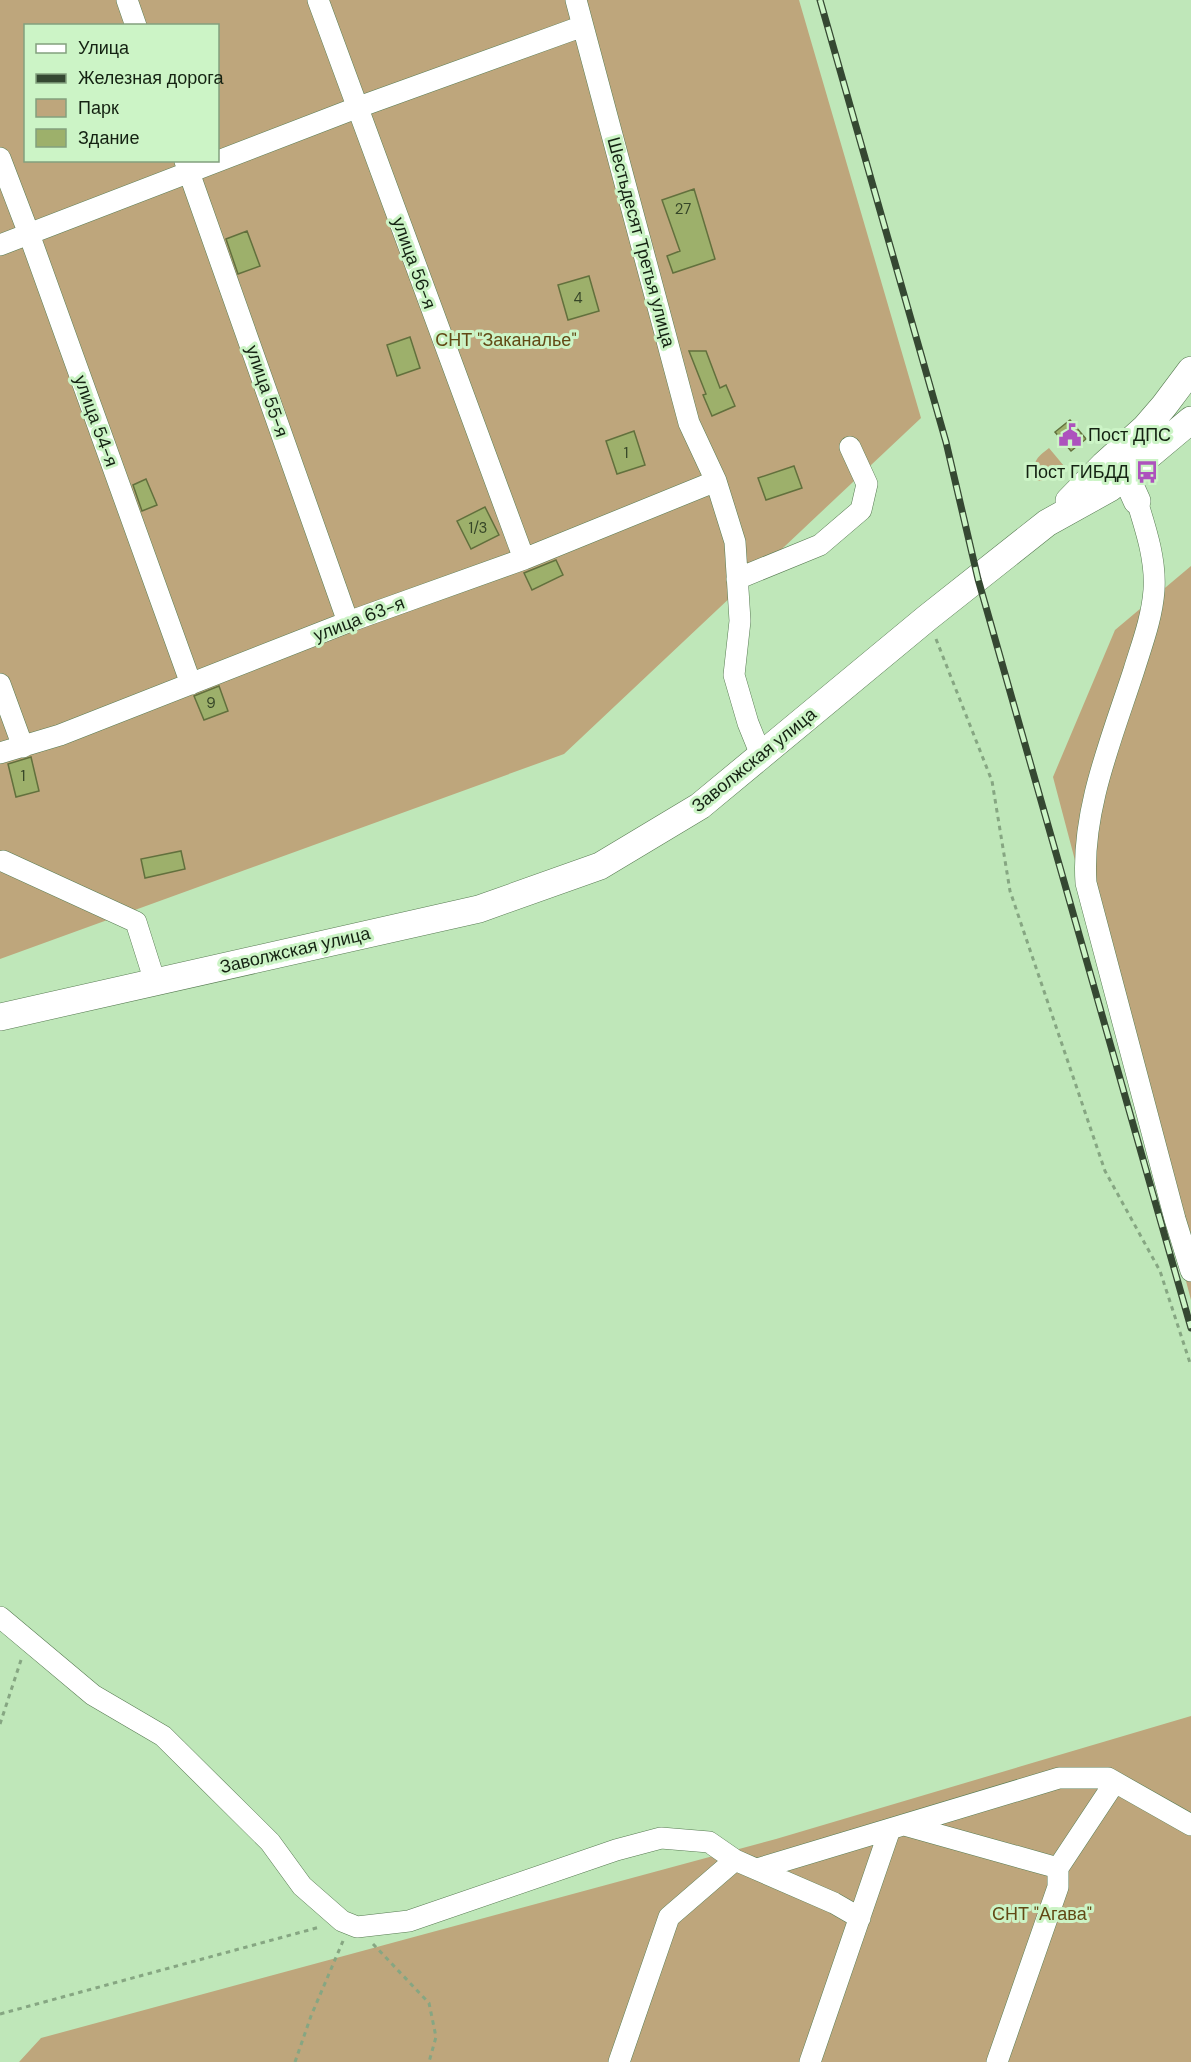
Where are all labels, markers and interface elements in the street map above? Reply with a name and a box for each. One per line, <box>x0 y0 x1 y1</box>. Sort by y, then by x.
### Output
legend <box>24 24 219 162</box>
text: Улица <box>78 36 130 60</box>
text: Железная дорога <box>78 66 224 90</box>
text: Парк <box>78 96 119 120</box>
text: Здание <box>78 126 139 150</box>
street label: Шестьдесят Третья улица <box>601 134 681 351</box>
house number: 27 <box>675 199 691 219</box>
street label: улица 56-я <box>386 214 442 312</box>
house number: 4 <box>573 288 583 308</box>
park label: СНТ "Заканалье" <box>435 328 577 352</box>
street label: улица 55-я <box>240 342 294 440</box>
street label: улица 54-я <box>68 372 124 470</box>
public building icon: Пост ДПС <box>1057 422 1083 448</box>
place label: Пост ДПС <box>1088 423 1171 447</box>
house number: 1 <box>624 443 628 463</box>
bus stop icon: Пост ГИБДД <box>1134 459 1160 485</box>
place label: Пост ГИБДД <box>1025 460 1129 484</box>
house number: 1/3 <box>469 518 487 538</box>
street label: улица 63-я <box>310 591 408 647</box>
house number: 9 <box>206 693 216 713</box>
street label: Заволжская улица <box>687 702 822 818</box>
house number: 1 <box>21 766 25 786</box>
street label: Заволжская улица <box>217 921 374 979</box>
park label: СНТ "Агава" <box>992 1902 1092 1926</box>

